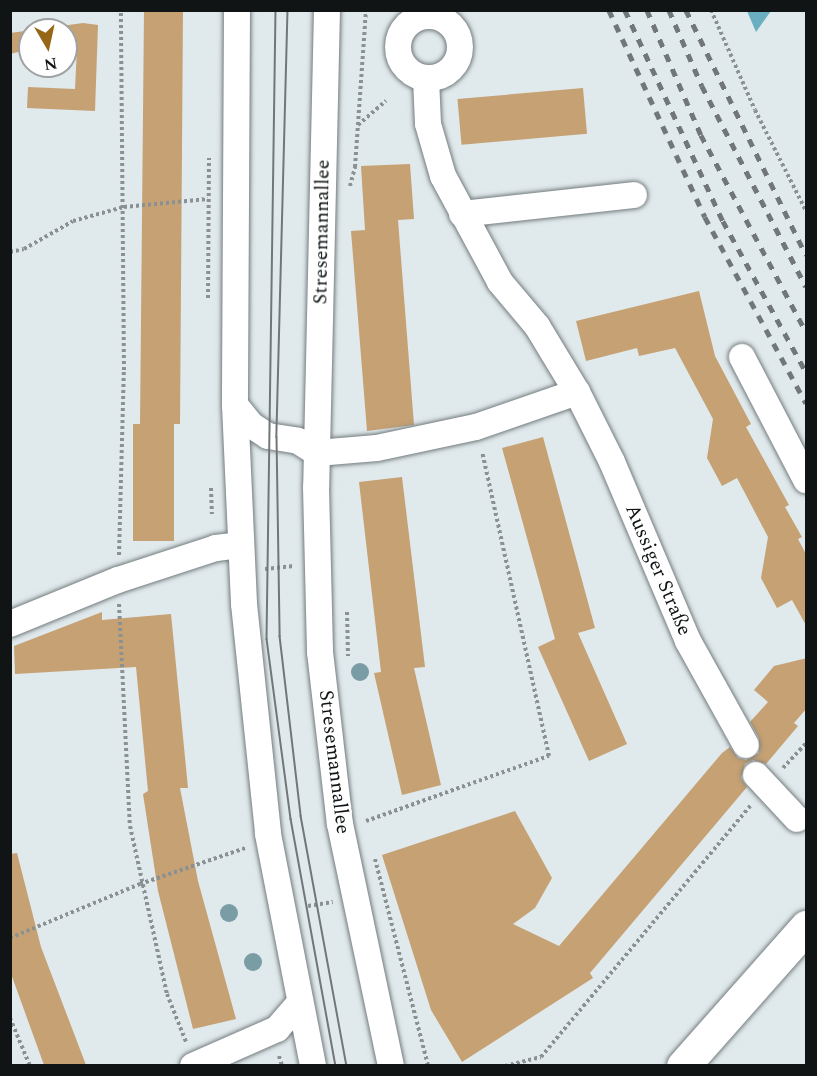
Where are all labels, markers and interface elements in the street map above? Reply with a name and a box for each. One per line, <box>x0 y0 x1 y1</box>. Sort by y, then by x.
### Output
north arrow <box>18 18 78 78</box>
text: N <box>42 51 59 77</box>
street label: Stresemannallee <box>309 159 335 305</box>
street label: Aussiger Straße <box>620 501 696 639</box>
street label: Stresemannallee <box>313 689 355 835</box>

